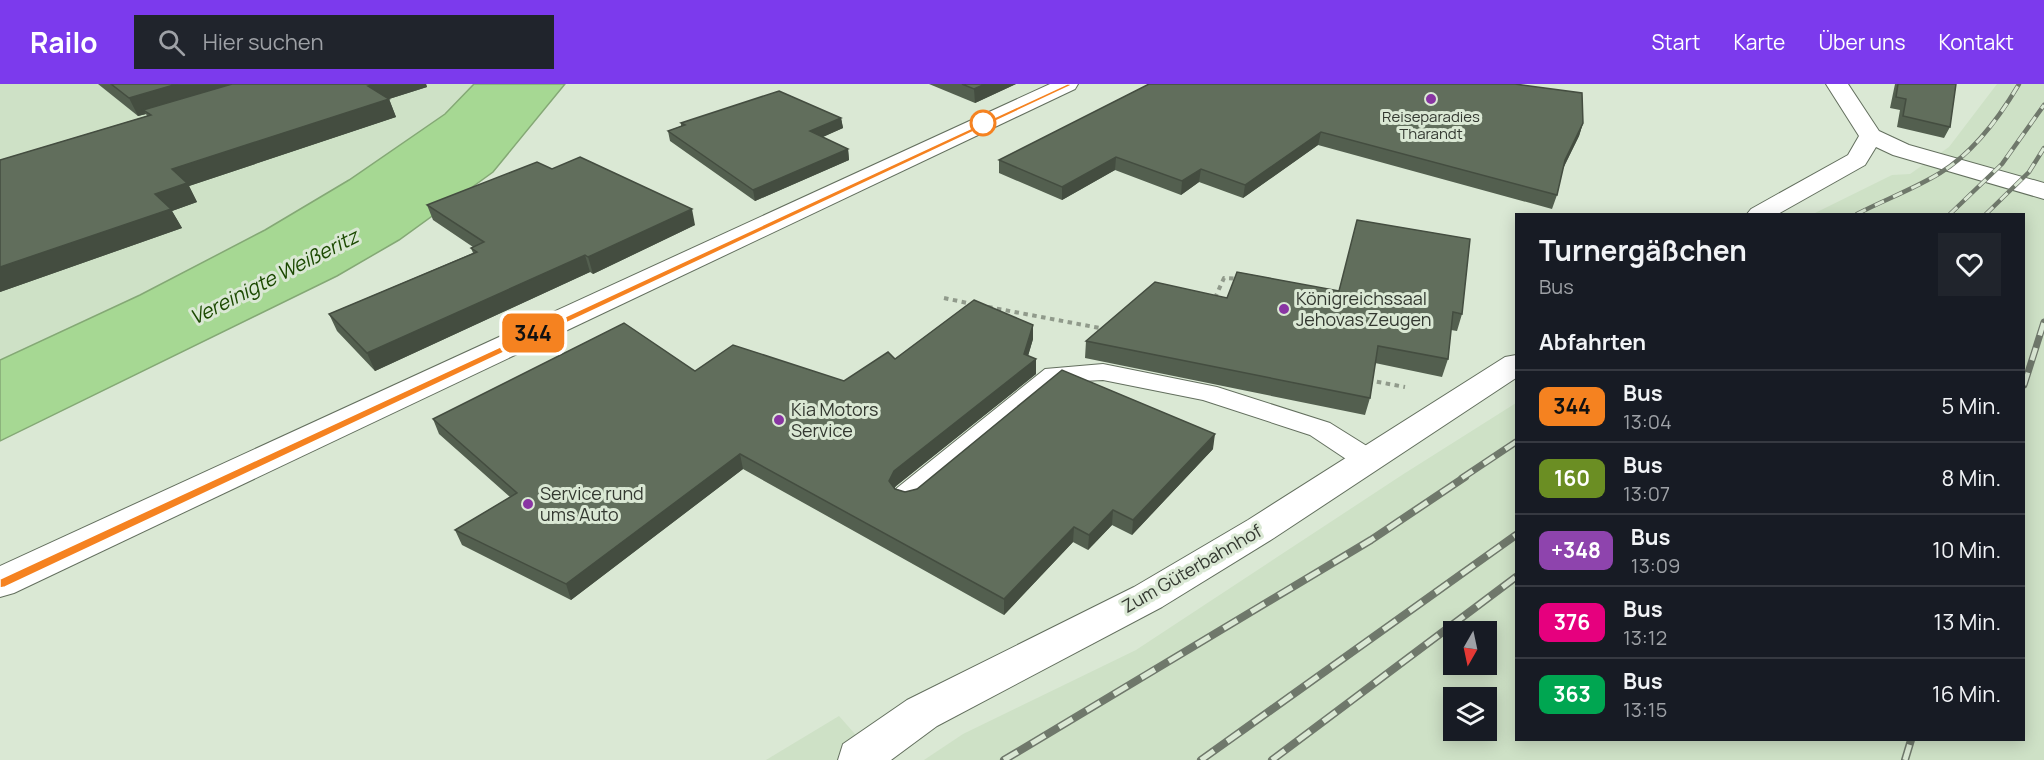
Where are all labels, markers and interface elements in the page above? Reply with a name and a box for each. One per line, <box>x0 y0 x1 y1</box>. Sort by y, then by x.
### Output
search box <box>134 15 554 69</box>
text: Railo <box>30 23 98 61</box>
icon: search <box>155 26 188 59</box>
text: Hier suchen <box>203 27 323 57</box>
text: Start <box>1651 28 1700 56</box>
text: Karte <box>1733 28 1785 56</box>
text: Über uns <box>1818 28 1906 56</box>
text: Kontakt <box>1939 28 2014 56</box>
marker: Reiseparadies Tharandt <box>1424 92 1438 106</box>
place label: Reiseparadies Tharandt <box>1382 106 1480 144</box>
unlabelled marker <box>970 110 996 136</box>
water label: Vereinigte Weißeritz <box>185 221 365 331</box>
text: Turnergäßchen <box>1539 231 1747 269</box>
button: heart <box>1938 233 2001 296</box>
text: Bus <box>1539 273 1574 300</box>
place label: Königreichssaal Jehovas Zeugen <box>1296 286 1431 331</box>
marker: Königreichssaal Jehovas Zeugen <box>1277 302 1291 316</box>
line badge: 344 <box>498 314 568 352</box>
text: 344 <box>514 319 552 347</box>
text: Abfahrten <box>1539 327 1646 357</box>
text: Bus <box>1623 378 1663 408</box>
text: 5 Min. <box>1942 391 2001 421</box>
text: 344 <box>1553 392 1591 420</box>
place label: Kia Motors Service <box>791 397 878 442</box>
text: 13:04 <box>1623 408 1672 435</box>
marker: Kia Motors Service <box>772 413 786 427</box>
text: Bus <box>1623 450 1663 480</box>
text: 8 Min. <box>1942 463 2001 493</box>
text: 160 <box>1554 464 1590 492</box>
text: 13:07 <box>1623 480 1670 507</box>
place label: Service rund ums Auto <box>540 481 644 526</box>
marker: Service rund ums Auto <box>521 497 535 511</box>
street label: Zum Güterbahnhof <box>1117 518 1266 618</box>
text: Bus <box>1631 522 1670 552</box>
text: 10 Min. <box>1932 535 2001 565</box>
text: +348 <box>1551 536 1601 564</box>
text: 13:09 <box>1631 552 1680 579</box>
text: Bus <box>1623 594 1663 624</box>
text: 13 Min. <box>1934 607 2001 637</box>
text: 376 <box>1554 608 1590 636</box>
north arrow <box>1443 621 1497 675</box>
map controls <box>1443 621 1497 741</box>
text: 13:12 <box>1623 624 1667 651</box>
text: Bus <box>1623 666 1663 696</box>
text: 16 Min. <box>1932 679 2001 709</box>
text: 363 <box>1553 680 1591 708</box>
button: layers <box>1443 687 1497 741</box>
text: 13:15 <box>1623 696 1667 723</box>

